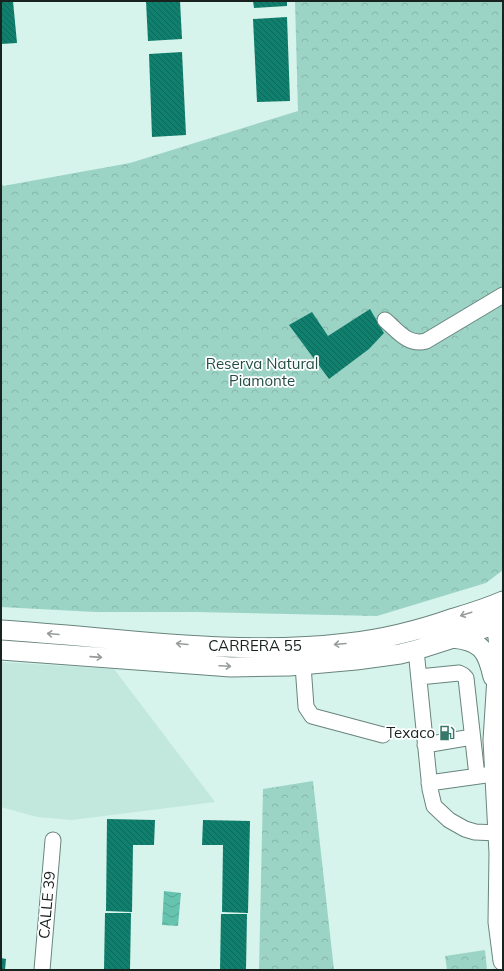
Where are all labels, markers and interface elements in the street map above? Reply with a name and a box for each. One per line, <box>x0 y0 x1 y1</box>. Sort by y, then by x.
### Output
park label: Reserva Natural Piamonte <box>206 354 318 390</box>
one-way arrow <box>461 611 473 619</box>
one-way arrow <box>47 630 60 637</box>
street label: CARRERA 55 <box>208 636 302 655</box>
one-way arrow <box>334 640 347 647</box>
one-way arrow <box>176 641 189 648</box>
one-way arrow <box>89 653 102 660</box>
one-way arrow <box>218 663 231 670</box>
place label: Texaco <box>386 723 435 742</box>
fuel station icon: Texaco <box>438 724 456 742</box>
street label: CALLE 39 <box>34 870 59 940</box>

